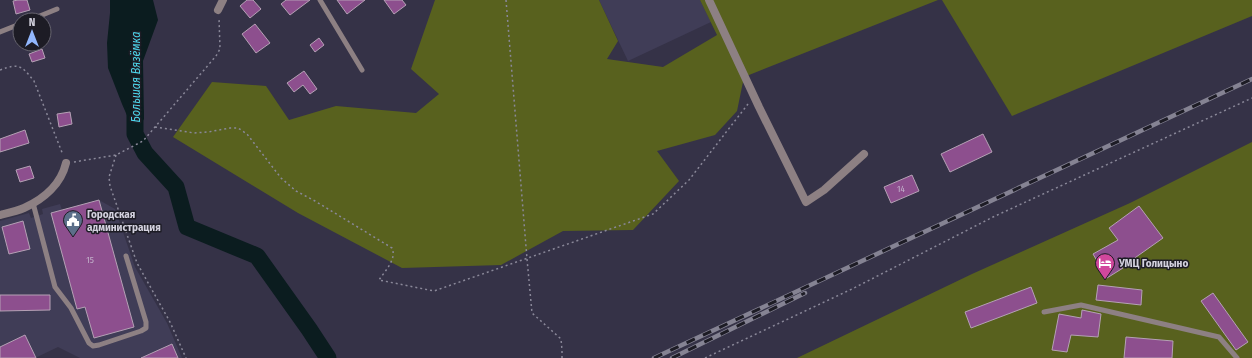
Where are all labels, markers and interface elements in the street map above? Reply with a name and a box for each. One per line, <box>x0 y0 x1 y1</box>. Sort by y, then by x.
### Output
north arrow <box>12 12 52 52</box>
text: N <box>29 16 35 29</box>
water label: Большая Вязёмка <box>129 32 143 122</box>
house number: 14 <box>897 184 906 194</box>
place label: Городская администрация <box>87 208 161 234</box>
public building icon: Городская администрация <box>62 209 84 237</box>
hotel icon: УМЦ Голицыно <box>1094 252 1116 280</box>
house number: 15 <box>86 255 94 265</box>
place label: УМЦ Голицыно <box>1118 257 1188 270</box>

